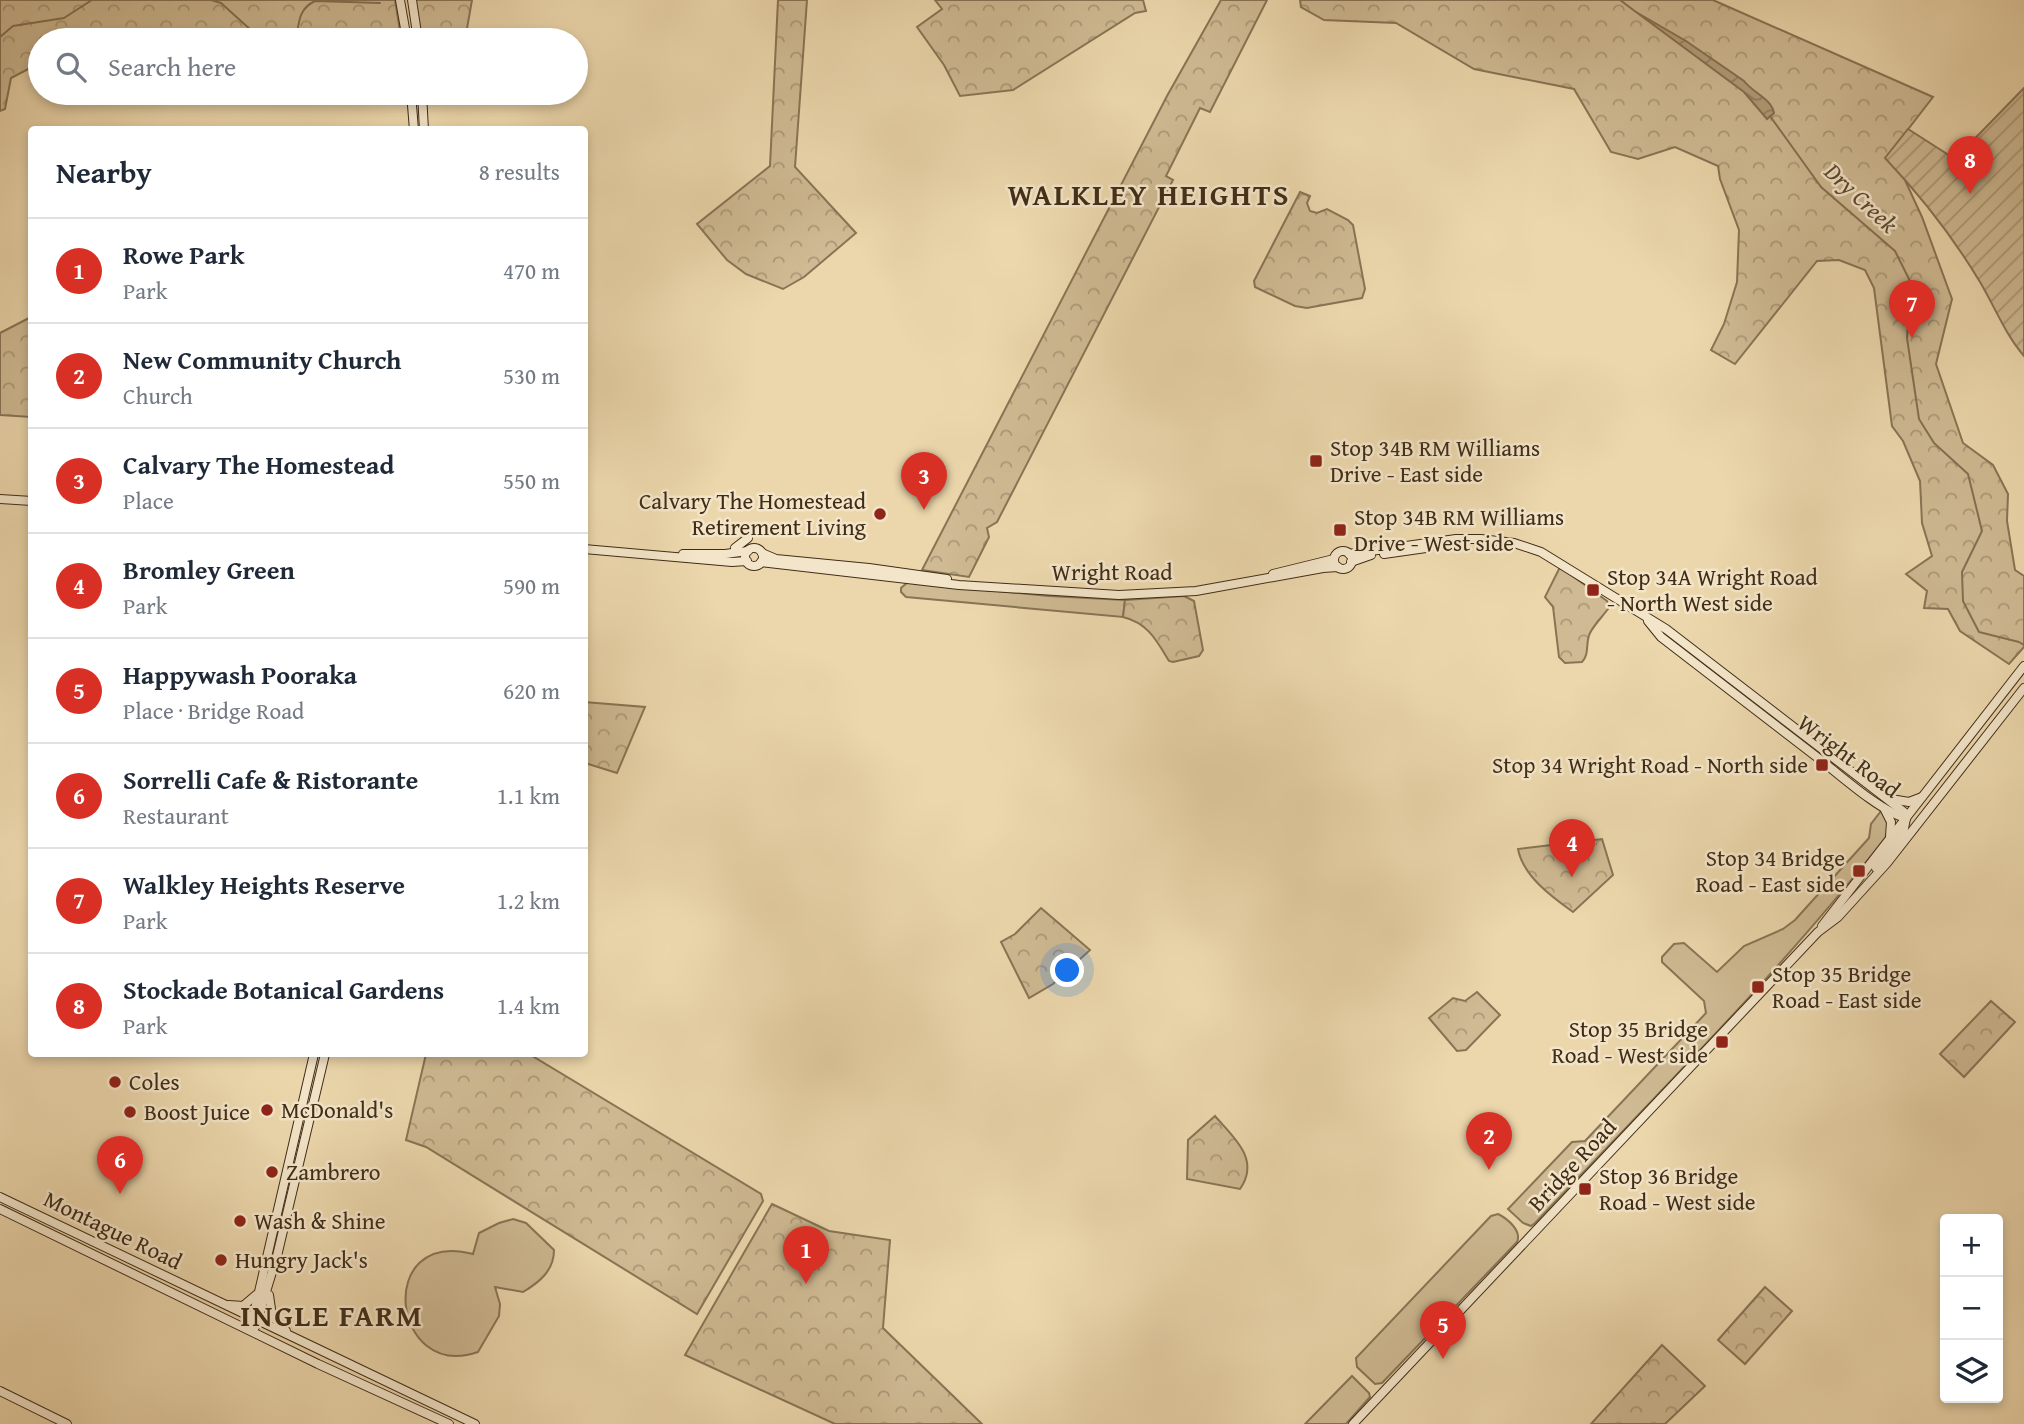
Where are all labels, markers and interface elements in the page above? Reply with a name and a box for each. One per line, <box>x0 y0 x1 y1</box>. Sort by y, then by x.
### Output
search box <box>28 28 588 105</box>
text: Search here <box>108 47 236 86</box>
icon: search <box>52 48 90 86</box>
pin: 8 <box>1947 136 1993 194</box>
text: Nearby <box>56 150 152 194</box>
water label: Dry Creek <box>1816 154 1906 241</box>
text: 8 results <box>479 155 560 188</box>
district label: WALKLEY HEIGHTS <box>1007 172 1291 216</box>
text: Rowe Park <box>123 235 244 274</box>
text: 1 <box>73 254 85 287</box>
text: 470 m <box>503 254 560 287</box>
text: Park <box>123 274 167 307</box>
pin: 7 <box>1889 280 1935 338</box>
text: New Community Church <box>123 340 401 379</box>
text: 2 <box>73 359 85 392</box>
text: 530 m <box>503 359 560 392</box>
text: Church <box>123 379 193 412</box>
place label: Stop 34B RM Williams Drive - East side <box>1330 431 1540 490</box>
text: Calvary The Homestead <box>123 445 394 484</box>
pin: 3 <box>901 452 947 510</box>
marker: Stop 34B RM Williams Drive - East side <box>1308 453 1324 469</box>
text: 3 <box>73 464 85 497</box>
text: 550 m <box>503 464 560 497</box>
text: Place <box>123 484 174 517</box>
place label: Calvary The Homestead Retirement Living <box>639 484 867 543</box>
place label: Stop 34B RM Williams Drive - West side <box>1354 500 1564 559</box>
marker: Calvary The Homestead Retirement Living <box>872 506 888 522</box>
marker: Stop 34B RM Williams Drive - West side <box>1332 522 1348 538</box>
text: Bromley Green <box>123 550 295 589</box>
street label: Wright Road <box>1051 555 1173 588</box>
place label: Stop 34A Wright Road - North West side <box>1607 560 1819 619</box>
text: 4 <box>73 569 85 602</box>
text: 590 m <box>503 569 560 602</box>
marker: Stop 34A Wright Road - North West side <box>1585 582 1601 598</box>
text: Park <box>123 589 167 622</box>
text: Happywash Pooraka <box>123 655 357 694</box>
text: 5 <box>73 674 85 707</box>
text: 620 m <box>503 674 560 707</box>
text: Place · Bridge Road <box>123 694 304 727</box>
street label: Wright Road <box>1791 706 1908 806</box>
place label: Stop 34 Wright Road - North side <box>1492 748 1808 781</box>
marker: Stop 34 Wright Road - North side <box>1814 757 1830 773</box>
text: Sorrelli Cafe & Ristorante <box>123 760 418 799</box>
text: 6 <box>73 779 85 812</box>
text: 1.1 km <box>497 779 560 812</box>
text: Restaurant <box>123 799 229 832</box>
pin: 4 <box>1549 819 1595 877</box>
place label: Stop 34 Bridge Road - East side <box>1695 841 1845 900</box>
marker: Stop 34 Bridge Road - East side <box>1851 863 1867 879</box>
text: Walkley Heights Reserve <box>123 865 405 904</box>
text: 7 <box>73 884 85 917</box>
text: 1.2 km <box>497 884 560 917</box>
text: Park <box>123 904 167 937</box>
your location <box>1050 953 1084 987</box>
place label: Stop 35 Bridge Road - East side <box>1772 957 1922 1016</box>
text: Stockade Botanical Gardens <box>123 970 444 1009</box>
marker: Stop 35 Bridge Road - East side <box>1750 979 1766 995</box>
text: 8 <box>73 989 85 1022</box>
text: 1.4 km <box>497 989 560 1022</box>
text: Park <box>123 1009 167 1042</box>
place label: Stop 35 Bridge Road - West side <box>1551 1012 1708 1071</box>
marker: Stop 35 Bridge Road - West side <box>1714 1034 1730 1050</box>
place label: Coles <box>129 1065 180 1098</box>
marker: Coles <box>107 1074 123 1090</box>
place label: McDonald's <box>281 1093 393 1126</box>
place label: Boost Juice <box>144 1095 250 1128</box>
marker: McDonald's <box>259 1102 275 1118</box>
marker: Boost Juice <box>122 1104 138 1120</box>
street label: Bridge Road <box>1520 1110 1624 1219</box>
pin: 2 <box>1466 1112 1512 1170</box>
pin: 6 <box>97 1136 143 1194</box>
place label: Zambrero <box>286 1155 381 1188</box>
place label: Stop 36 Bridge Road - West side <box>1599 1159 1756 1218</box>
marker: Zambrero <box>264 1164 280 1180</box>
marker: Stop 36 Bridge Road - West side <box>1577 1181 1593 1197</box>
street label: Montague Road <box>38 1182 189 1278</box>
place label: Wash & Shine <box>254 1204 386 1237</box>
marker: Wash & Shine <box>232 1213 248 1229</box>
map controls <box>1940 1214 2003 1403</box>
button: + <box>1940 1214 2003 1277</box>
pin: 1 <box>783 1226 829 1284</box>
place label: Hungry Jack's <box>235 1243 368 1276</box>
marker: Hungry Jack's <box>213 1252 229 1268</box>
button: − <box>1940 1277 2003 1340</box>
district label: INGLE FARM <box>240 1293 424 1337</box>
pin: 5 <box>1420 1301 1466 1359</box>
button: layers <box>1940 1340 2003 1403</box>

